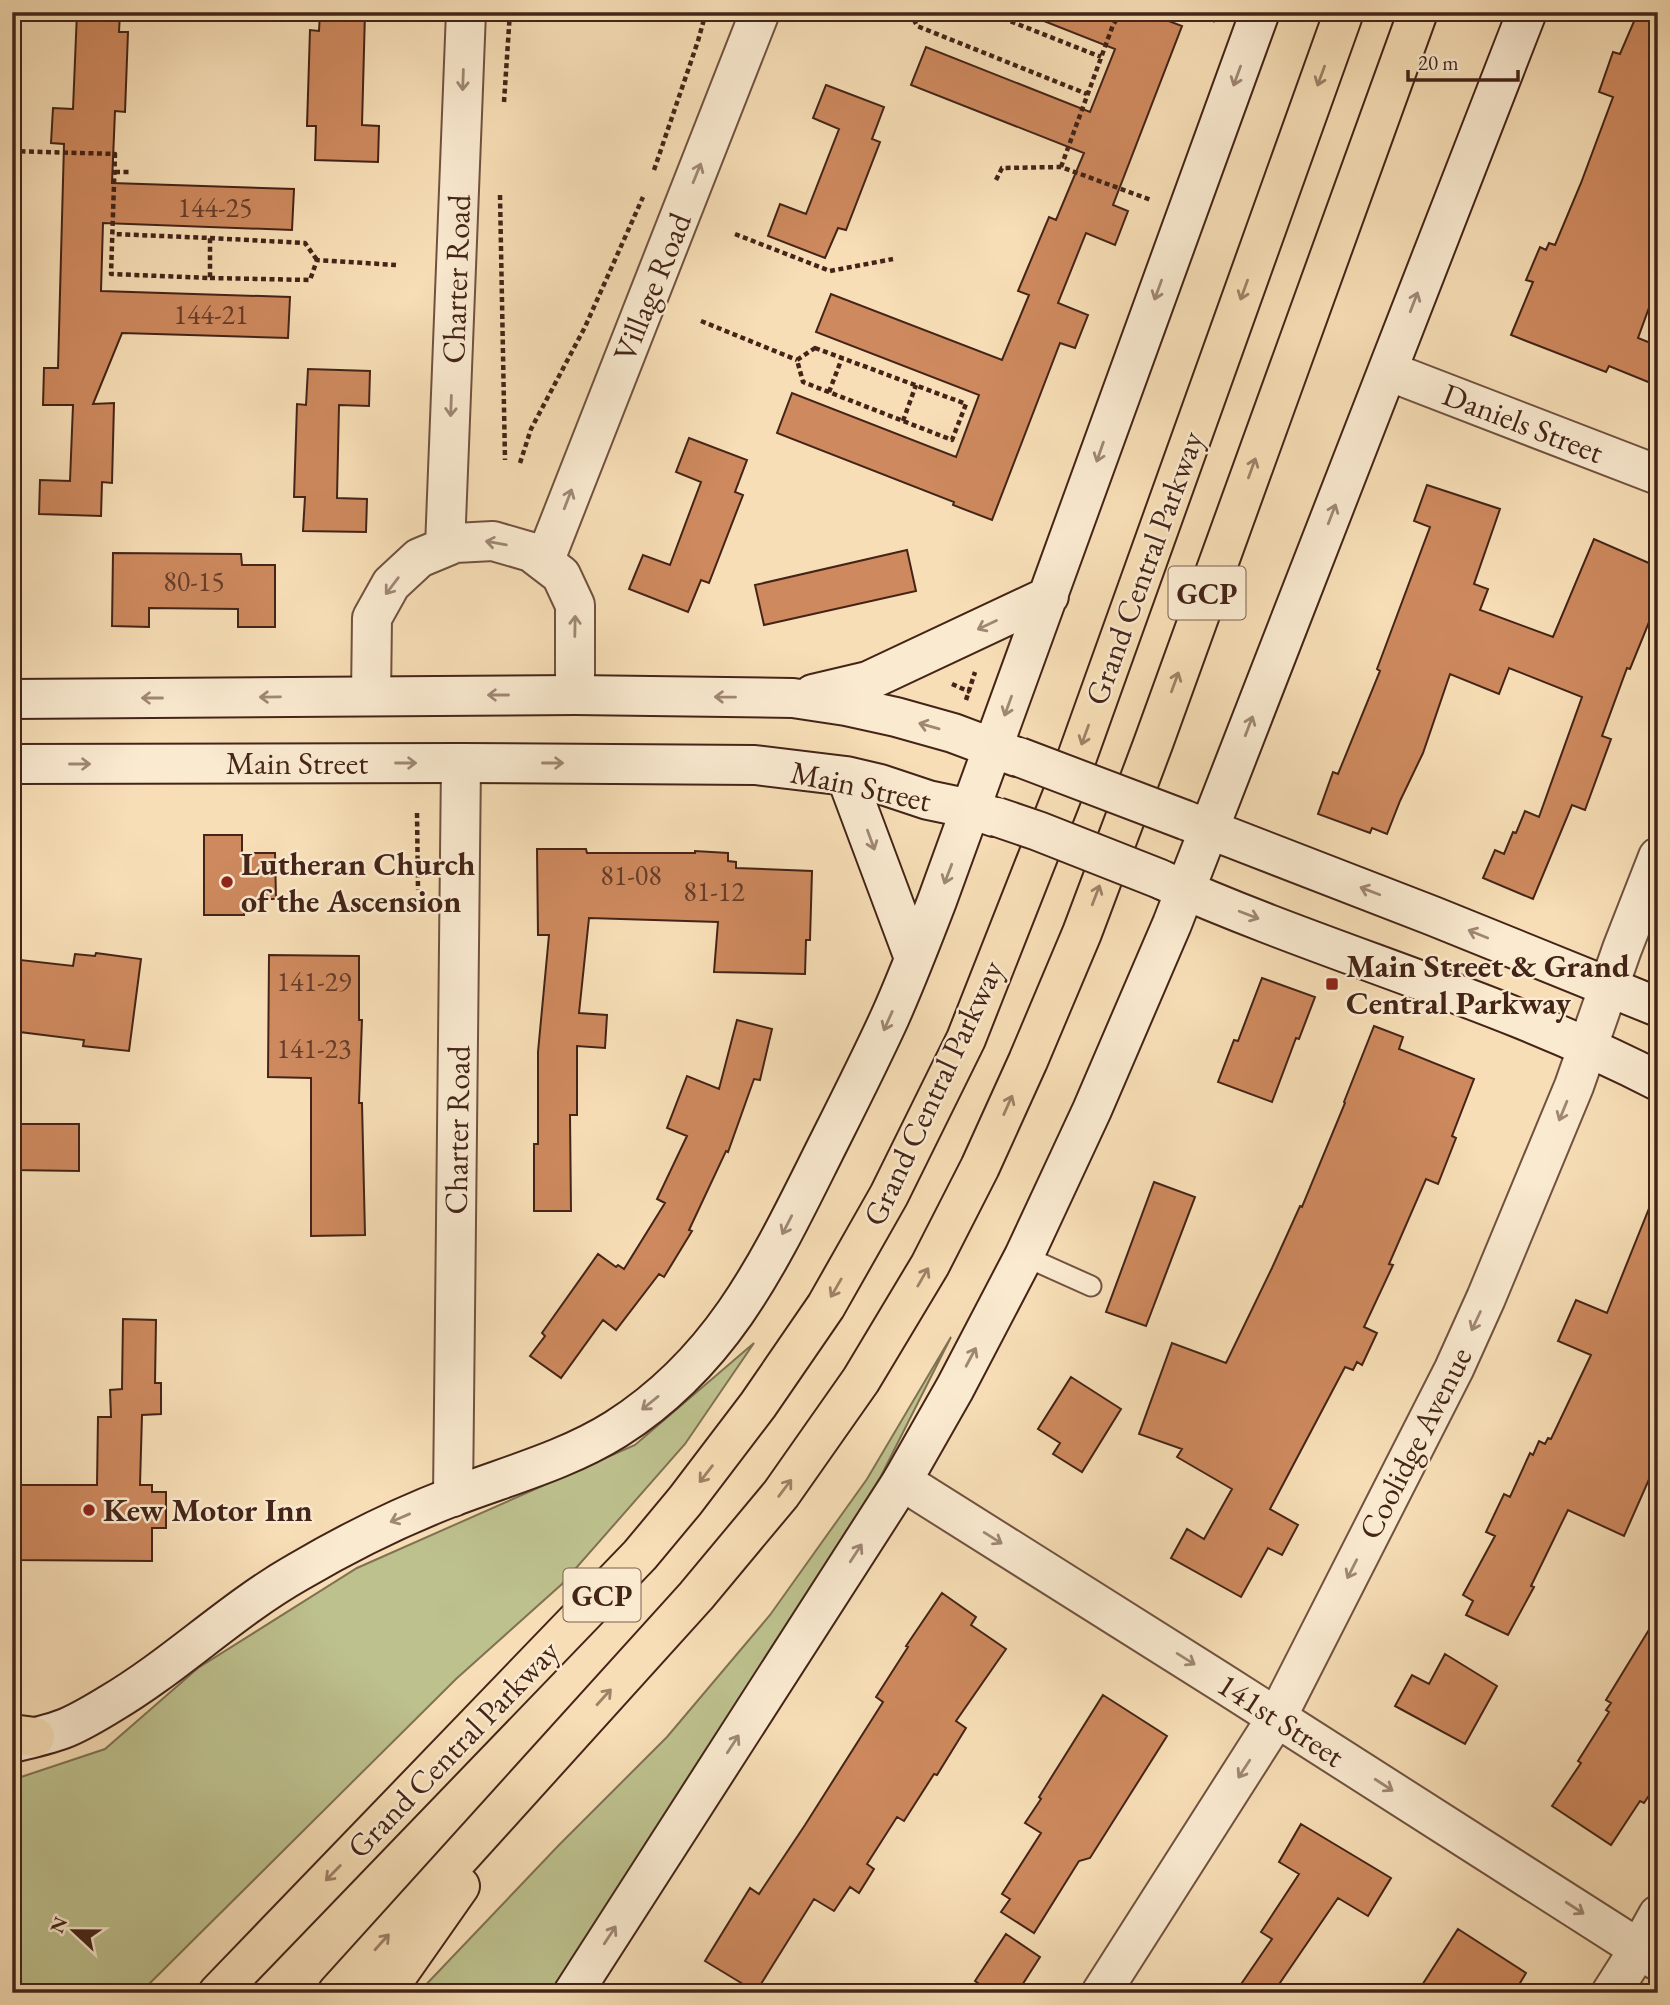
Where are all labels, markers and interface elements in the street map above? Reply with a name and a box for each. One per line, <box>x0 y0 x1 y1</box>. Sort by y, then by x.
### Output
scale bar <box>1408 38 1518 82</box>
text: 20 m <box>1418 49 1459 76</box>
one-way arrow <box>1229 65 1242 87</box>
one-way arrow <box>1314 65 1326 87</box>
one-way arrow <box>457 69 470 92</box>
one-way arrow <box>691 163 704 184</box>
house number: 144-25 <box>178 189 252 225</box>
street label: Charter Road <box>432 193 480 364</box>
street label: Village Road <box>603 206 701 367</box>
one-way arrow <box>1151 279 1164 300</box>
one-way arrow <box>1237 279 1249 301</box>
one-way arrow <box>1409 292 1422 314</box>
house number: 144-21 <box>174 296 248 332</box>
street label: Daniels Street <box>1437 373 1609 473</box>
one-way arrow <box>444 394 457 417</box>
street label: Grand Central Parkway <box>1075 424 1213 711</box>
one-way arrow <box>1093 440 1105 462</box>
one-way arrow <box>1247 457 1259 479</box>
one-way arrow <box>563 488 576 510</box>
one-way arrow <box>1326 504 1339 526</box>
one-way arrow <box>485 536 508 550</box>
house number: 80-15 <box>163 563 225 599</box>
road number: GCP <box>1168 566 1246 620</box>
one-way arrow <box>384 576 399 595</box>
one-way arrow <box>568 615 582 638</box>
one-way arrow <box>977 619 998 632</box>
one-way arrow <box>1170 672 1182 694</box>
one-way arrow <box>486 688 509 702</box>
one-way arrow <box>259 690 282 703</box>
one-way arrow <box>714 690 737 704</box>
one-way arrow <box>141 691 164 704</box>
one-way arrow <box>1001 695 1013 717</box>
one-way arrow <box>1244 716 1257 738</box>
one-way arrow <box>918 719 940 732</box>
one-way arrow <box>1077 724 1090 746</box>
street label: Main Street <box>226 742 368 784</box>
street label: Main Street <box>787 751 935 821</box>
one-way arrow <box>394 756 417 770</box>
one-way arrow <box>542 756 565 770</box>
one-way arrow <box>69 757 92 771</box>
one-way arrow <box>866 828 878 850</box>
place label: Lutheran Church of the Ascension <box>241 843 476 922</box>
house number: 81-08 <box>600 857 662 893</box>
one-way arrow <box>940 862 953 884</box>
house number: 81-12 <box>683 873 745 909</box>
marker: Lutheran Church of the Ascension <box>219 874 235 890</box>
one-way arrow <box>1359 884 1381 897</box>
one-way arrow <box>1091 885 1103 907</box>
one-way arrow <box>1237 910 1259 923</box>
one-way arrow <box>1467 927 1489 940</box>
place label: Main Street & Grand Central Parkway <box>1346 945 1630 1024</box>
street label: Grand Central Parkway <box>853 953 1013 1233</box>
house number: 141-29 <box>277 963 351 999</box>
marker: Main Street & Grand Central Parkway <box>1324 976 1340 992</box>
one-way arrow <box>881 1009 894 1031</box>
house number: 141-23 <box>277 1030 351 1066</box>
street label: Charter Road <box>435 1044 479 1215</box>
one-way arrow <box>1002 1095 1015 1116</box>
one-way arrow <box>1556 1100 1569 1122</box>
one-way arrow <box>780 1214 794 1235</box>
one-way arrow <box>916 1268 930 1288</box>
one-way arrow <box>829 1278 843 1298</box>
one-way arrow <box>1468 1310 1482 1331</box>
street label: Coolidge Avenue <box>1349 1340 1481 1546</box>
one-way arrow <box>965 1347 979 1368</box>
one-way arrow <box>641 1396 660 1411</box>
one-way arrow <box>698 1465 713 1483</box>
one-way arrow <box>778 1479 792 1498</box>
place label: Kew Motor Inn <box>103 1489 313 1531</box>
marker: Kew Motor Inn <box>81 1502 97 1518</box>
one-way arrow <box>390 1512 411 1525</box>
one-way arrow <box>983 1532 1003 1546</box>
one-way arrow <box>849 1543 863 1563</box>
one-way arrow <box>1345 1558 1359 1579</box>
road number: GCP <box>564 1568 640 1622</box>
street label: Grand Central Parkway <box>338 1630 569 1867</box>
one-way arrow <box>1175 1653 1195 1667</box>
street label: 141st Street <box>1210 1663 1352 1777</box>
one-way arrow <box>595 1689 612 1706</box>
one-way arrow <box>725 1735 740 1754</box>
one-way arrow <box>1237 1758 1251 1778</box>
one-way arrow <box>1373 1779 1393 1793</box>
one-way arrow <box>325 1865 342 1882</box>
north arrow <box>38 1896 108 1966</box>
one-way arrow <box>1565 1901 1584 1915</box>
text: N <box>44 1912 73 1937</box>
one-way arrow <box>603 1926 617 1946</box>
one-way arrow <box>374 1933 390 1951</box>

